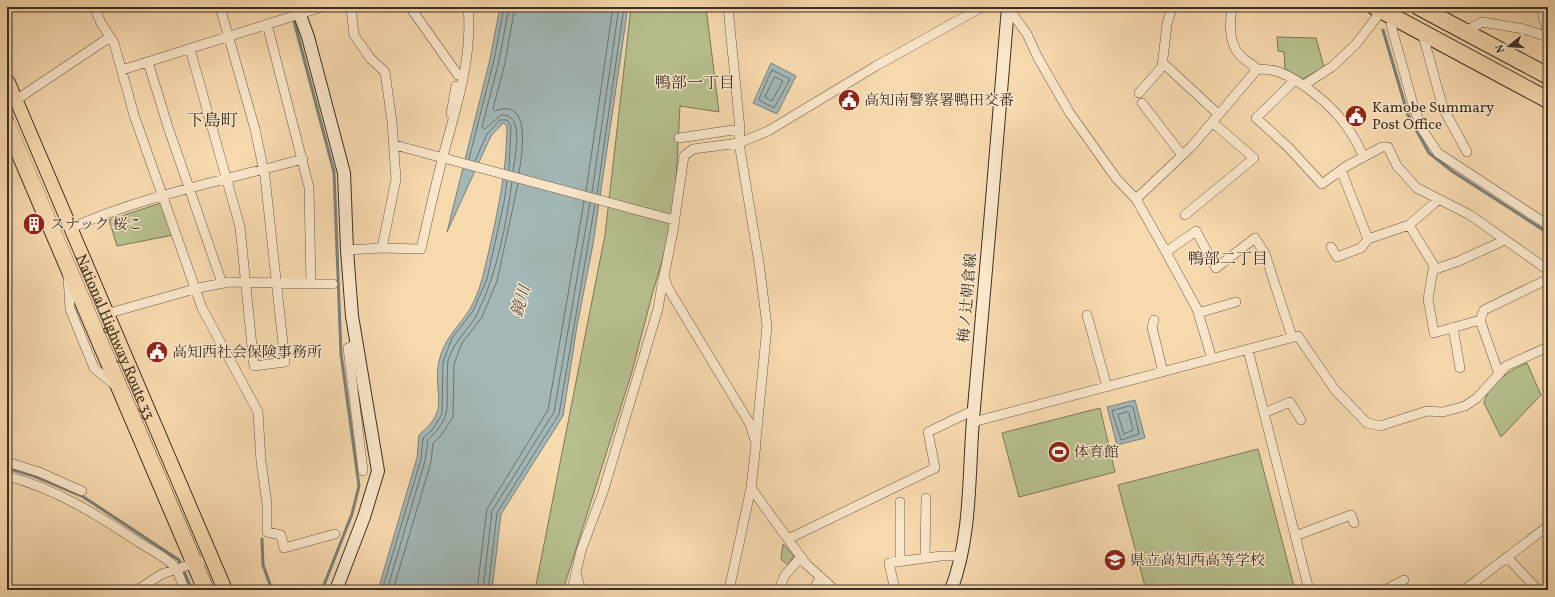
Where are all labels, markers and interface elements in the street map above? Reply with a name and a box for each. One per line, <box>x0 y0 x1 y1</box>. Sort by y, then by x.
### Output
north arrow <box>1489 26 1529 66</box>
text: N <box>1493 42 1509 55</box>
district label: 鴨部一丁目 <box>655 73 735 95</box>
public building icon: 高知南警察署鴨田交番 <box>836 87 862 113</box>
place label: 高知南警察署鴨田交番 <box>864 91 1014 112</box>
place label: Kamobe Summary Post Office <box>1372 98 1494 136</box>
public building icon: Kamobe Summary Post Office <box>1343 103 1369 129</box>
district label: 下島町 <box>187 110 238 133</box>
building icon: スナック 桜こ <box>21 211 47 237</box>
place label: スナック 桜こ <box>50 215 142 236</box>
district label: 鴨部二丁目 <box>1188 249 1268 271</box>
street label: National Highway Route 33 <box>69 251 159 423</box>
street label: 梅ノ辻朝倉線 <box>954 252 983 344</box>
water label: 鏡川 <box>507 281 537 320</box>
public building icon: 高知西社会保険事務所 <box>144 339 170 365</box>
place label: 高知西社会保険事務所 <box>172 343 322 364</box>
sports icon: 体育館 <box>1046 439 1072 465</box>
place label: 体育館 <box>1074 443 1119 464</box>
school or university icon: 県立高知西高等学校 <box>1102 547 1128 573</box>
place label: 県立高知西高等学校 <box>1130 551 1265 572</box>

